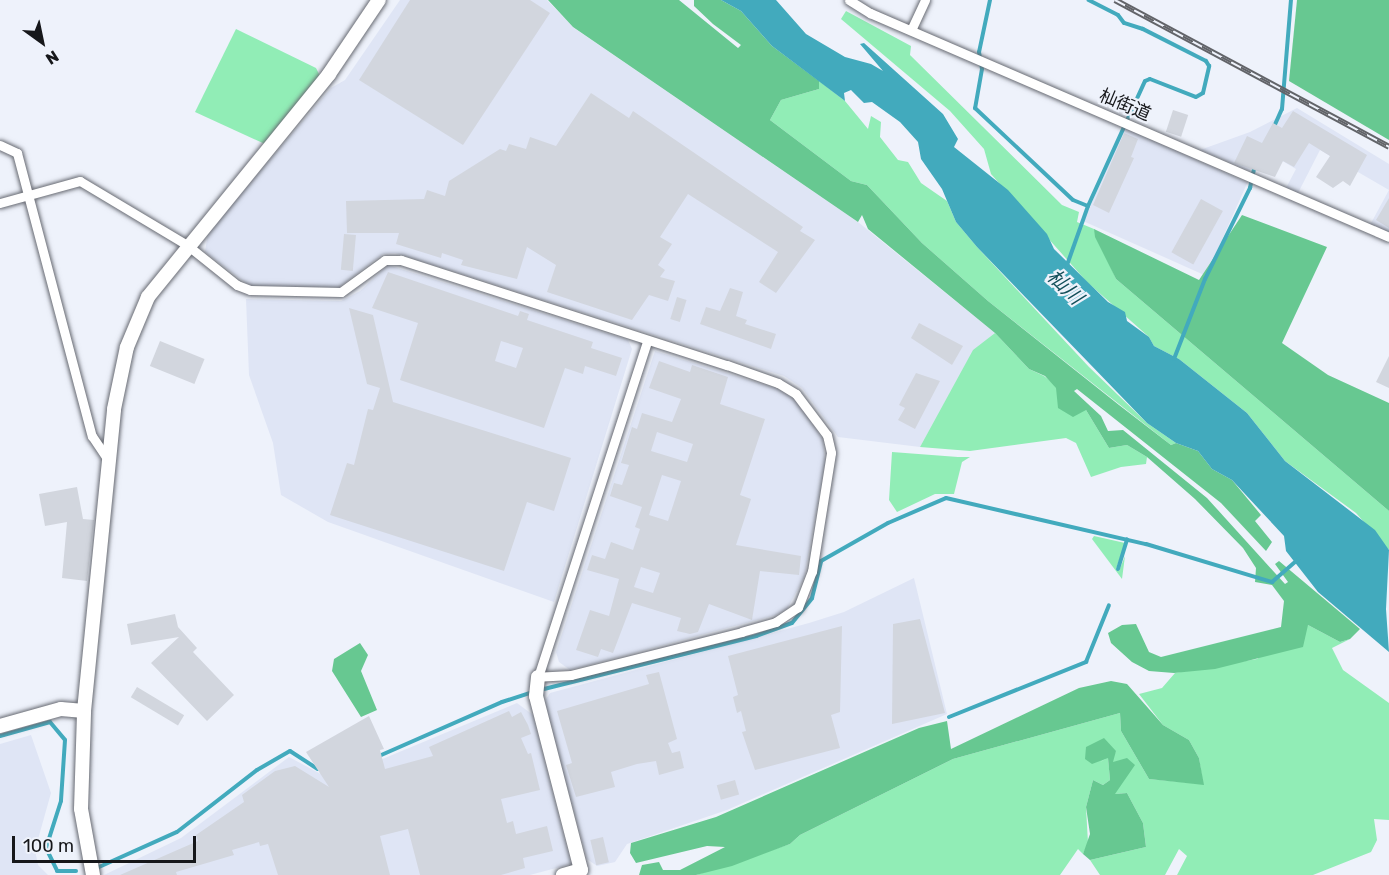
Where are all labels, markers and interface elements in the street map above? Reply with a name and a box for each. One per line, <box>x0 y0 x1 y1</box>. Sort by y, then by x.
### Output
north arrow <box>12 12 72 72</box>
text: N <box>42 46 62 69</box>
street label: 杣街道 <box>1096 85 1154 125</box>
water label: 杣川 <box>1042 264 1088 310</box>
scale bar <box>15 824 200 862</box>
text: 100 m <box>23 835 74 857</box>

